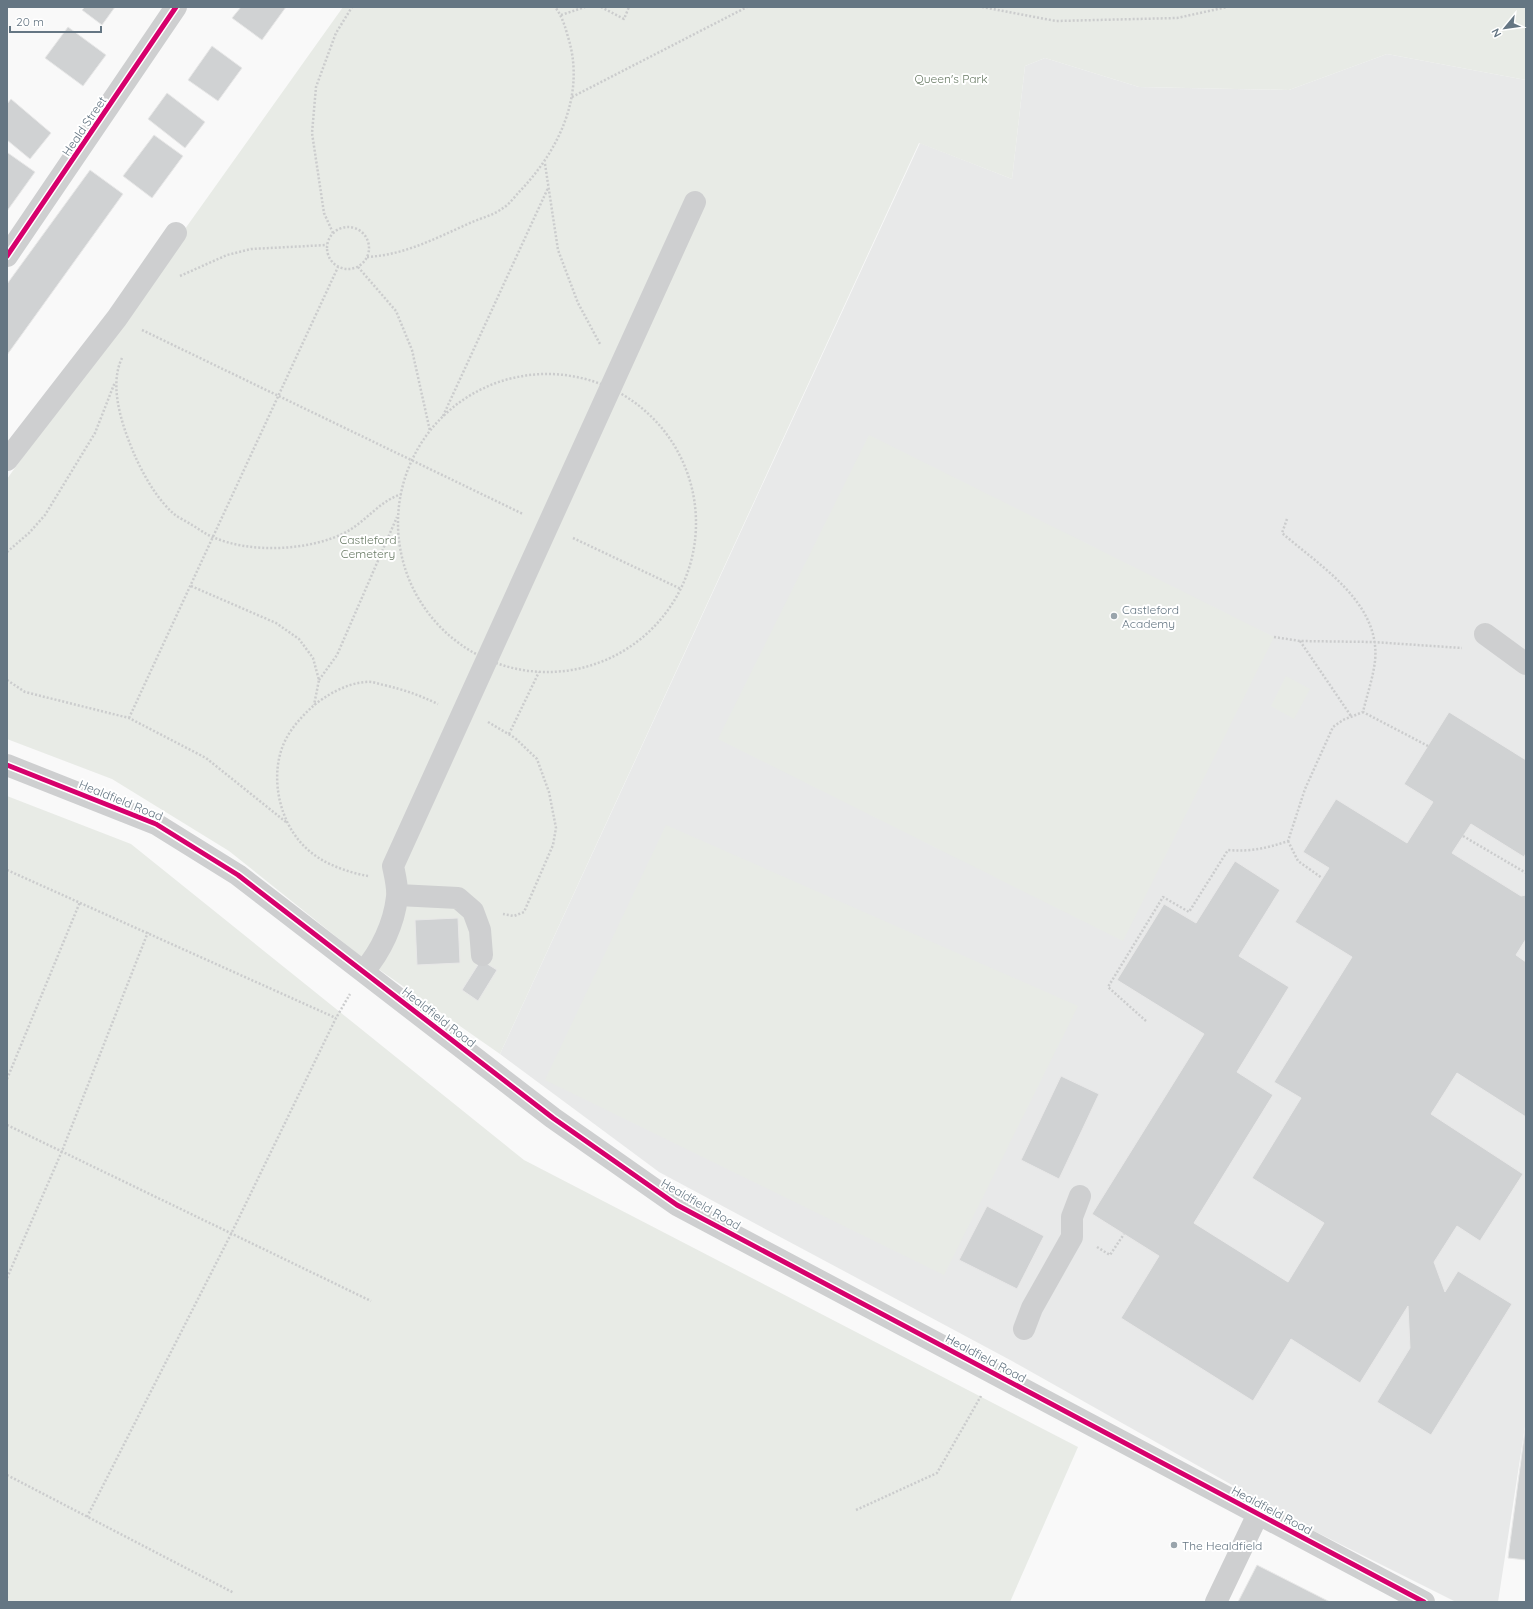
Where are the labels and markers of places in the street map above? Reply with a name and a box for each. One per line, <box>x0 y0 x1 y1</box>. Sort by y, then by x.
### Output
place label: Castleford Academy <box>1122 602 1179 631</box>
marker: Castleford Academy <box>1109 611 1119 621</box>
place label: The Healdfield <box>1182 1538 1262 1553</box>
marker: The Healdfield <box>1169 1540 1179 1550</box>

